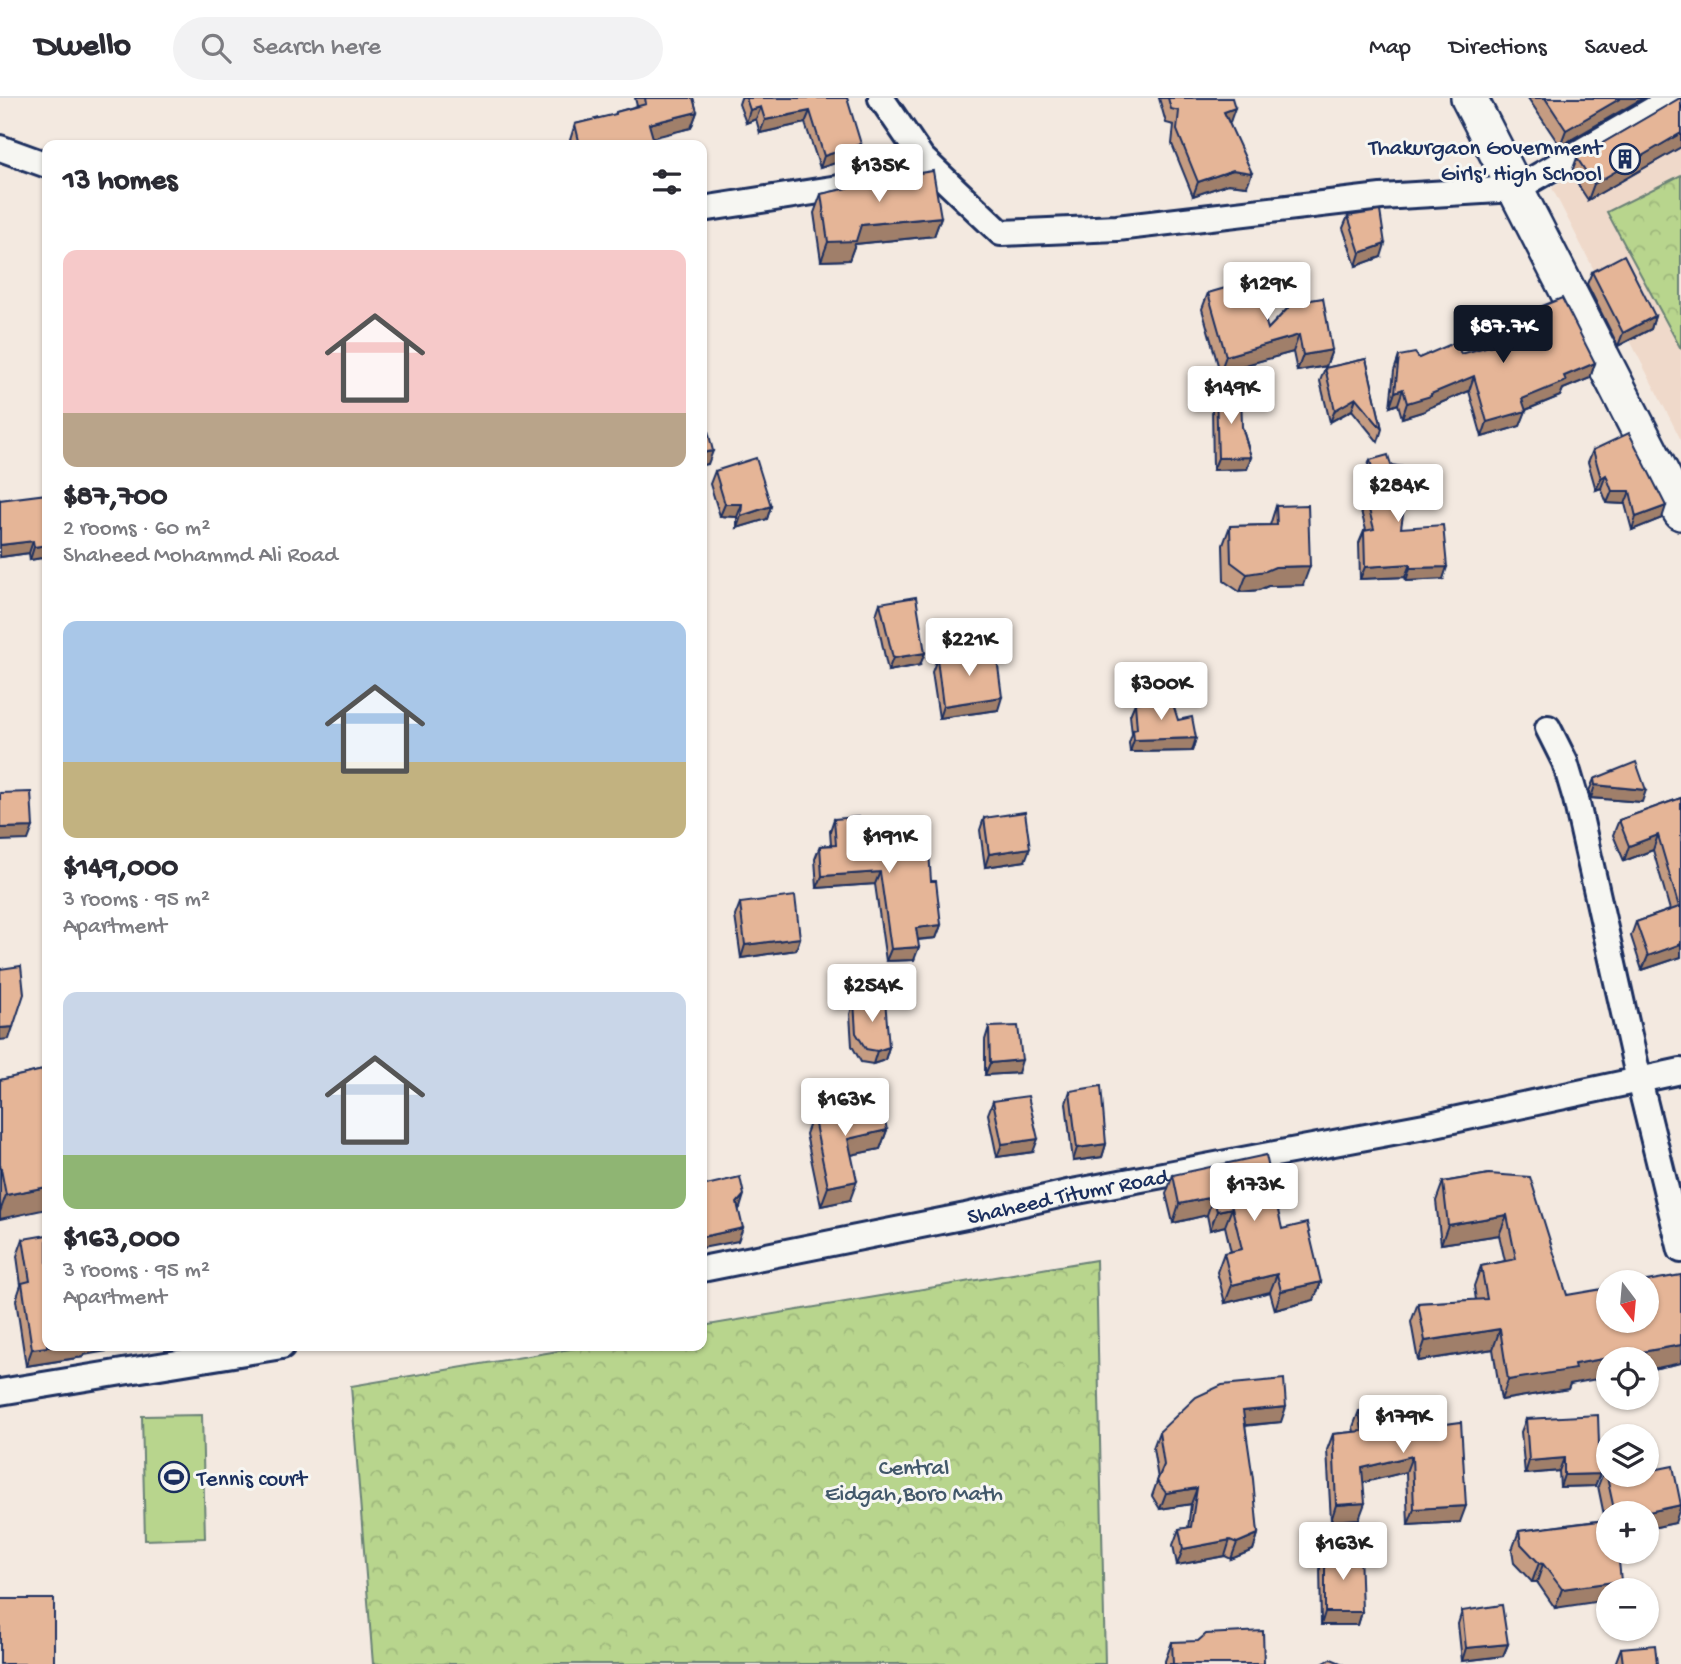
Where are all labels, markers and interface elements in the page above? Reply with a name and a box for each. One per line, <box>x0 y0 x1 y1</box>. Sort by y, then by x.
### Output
search box <box>173 17 663 80</box>
text: Dwello <box>35 29 131 67</box>
icon: search <box>197 29 235 67</box>
text: Search here <box>253 33 381 64</box>
text: Map <box>1369 34 1411 63</box>
text: Directions <box>1449 34 1547 63</box>
text: Saved <box>1585 34 1646 63</box>
place label: Thakurgaon Government Girls' High School <box>1367 136 1604 189</box>
building icon: Thakurgaon Government Girls' High School <box>1608 142 1642 176</box>
pin: $135K <box>830 144 928 204</box>
text: $135K <box>851 153 907 180</box>
icon: filters <box>648 163 686 201</box>
text: 13 homes <box>63 165 177 200</box>
pin: $129K <box>1218 262 1316 322</box>
text: $129K <box>1239 271 1295 298</box>
icon: home <box>312 295 438 421</box>
pin: $87.7K <box>1446 306 1560 365</box>
text: $87.7K <box>1470 314 1536 341</box>
pin: $149K <box>1182 366 1280 426</box>
text: $149K <box>1204 375 1258 402</box>
pin: $284K <box>1349 464 1447 524</box>
text: $284K <box>1369 473 1427 500</box>
text: $87,700 <box>63 481 168 516</box>
text: 2 rooms · 60 m² <box>63 516 210 543</box>
text: Shaheed Mohammd Ali Road <box>63 543 338 570</box>
pin: $221K <box>920 618 1018 678</box>
text: $221K <box>942 627 996 654</box>
pin: $300K <box>1112 662 1210 722</box>
icon: home <box>312 666 438 792</box>
text: $300K <box>1130 671 1192 698</box>
pin: $191K <box>840 816 938 875</box>
text: $191K <box>862 824 916 851</box>
text: $149,000 <box>63 852 178 887</box>
text: 3 rooms · 95 m² <box>63 887 210 914</box>
text: Apartment <box>63 914 167 941</box>
pin: $254K <box>823 964 921 1024</box>
text: $254K <box>843 973 901 1000</box>
icon: home <box>312 1037 438 1163</box>
pin: $163K <box>796 1079 894 1138</box>
text: $163K <box>817 1087 873 1114</box>
street label: Shaheed Titumr Road <box>965 1164 1173 1232</box>
pin: $173K <box>1205 1164 1303 1223</box>
text: $173K <box>1226 1172 1282 1199</box>
text: $163,000 <box>63 1223 180 1258</box>
text: 3 rooms · 95 m² <box>63 1258 210 1285</box>
north arrow <box>1596 1270 1659 1334</box>
map controls <box>1596 1270 1659 1641</box>
text: Apartment <box>63 1285 167 1312</box>
button: locate <box>1596 1347 1659 1410</box>
pin: $179K <box>1354 1396 1452 1455</box>
text: $179K <box>1375 1404 1431 1431</box>
button: layers <box>1596 1424 1659 1487</box>
park label: Central Eidgah,Boro Math <box>825 1456 1003 1509</box>
sports icon: Tennis court <box>157 1460 191 1494</box>
place label: Tennis court <box>195 1467 308 1494</box>
button: + <box>1596 1501 1659 1564</box>
pin: $163K <box>1294 1522 1392 1582</box>
text: $163K <box>1315 1531 1371 1558</box>
button: − <box>1596 1578 1659 1641</box>

